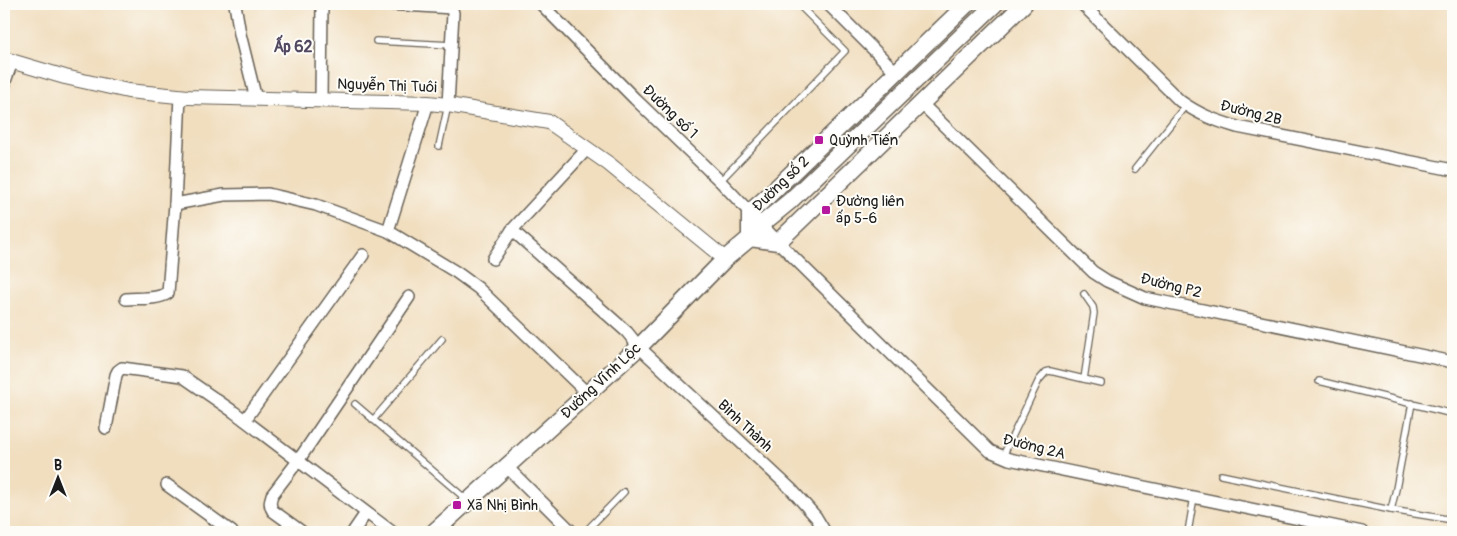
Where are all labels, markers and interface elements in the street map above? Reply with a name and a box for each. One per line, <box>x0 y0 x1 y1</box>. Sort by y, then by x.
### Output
district label: Ấp 62 <box>274 34 313 57</box>
street label: Nguyễn Thị Tuôi <box>337 75 438 97</box>
street label: Đường số 1 <box>638 81 702 143</box>
street label: Đường 2B <box>1218 96 1284 130</box>
place label: Quỳnh Tiến <box>829 131 898 150</box>
marker: Quỳnh Tiến <box>813 134 825 146</box>
street label: Đường số 2 <box>748 152 814 216</box>
place label: Đường liên ấp 5-6 <box>836 192 904 228</box>
marker: Đường liên ấp 5-6 <box>820 204 832 216</box>
street label: Đường P2 <box>1138 269 1204 303</box>
street label: Đường Vĩnh Lộc <box>557 339 645 423</box>
street label: Bình Thành <box>713 396 777 456</box>
street label: Đường 2A <box>1001 430 1067 464</box>
north arrow <box>32 454 82 504</box>
text: B <box>54 457 62 474</box>
place label: Xã Nhị Bình <box>467 496 538 515</box>
marker: Xã Nhị Bình <box>451 499 463 511</box>

